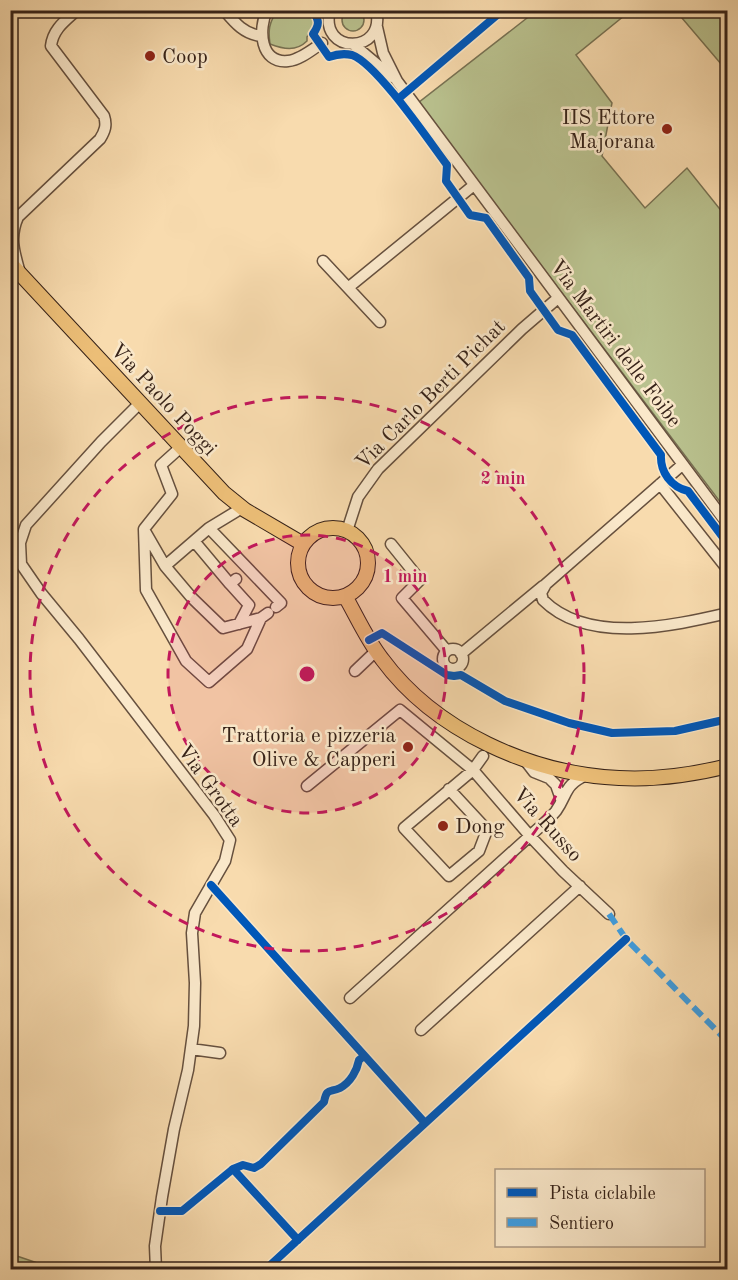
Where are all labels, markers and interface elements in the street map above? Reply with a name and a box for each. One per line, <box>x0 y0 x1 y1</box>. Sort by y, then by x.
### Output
place label: Coop <box>162 47 208 68</box>
marker: Coop <box>143 49 157 63</box>
place label: IIS Ettore Majorana <box>562 108 655 153</box>
marker: IIS Ettore Majorana <box>660 122 674 136</box>
street label: Via Martiri delle Foibe <box>545 256 684 432</box>
street label: Via Carlo Berti Pichat <box>352 316 510 474</box>
street label: Via Paolo Poggi <box>106 340 220 460</box>
text: 2 min <box>480 470 526 488</box>
text: 1 min <box>382 568 428 586</box>
centre of rings <box>297 664 317 684</box>
place label: Trattoria e pizzeria Olive & Capperi <box>221 726 396 771</box>
marker: Trattoria e pizzeria Olive & Capperi <box>401 740 415 754</box>
street label: Via Grotta <box>173 741 247 831</box>
street label: Via Russo <box>508 784 586 866</box>
place label: Dong <box>455 817 505 838</box>
marker: Dong <box>436 819 450 833</box>
legend <box>495 1169 705 1247</box>
text: Pista ciclabile <box>549 1185 656 1203</box>
text: Sentiero <box>549 1215 614 1233</box>

